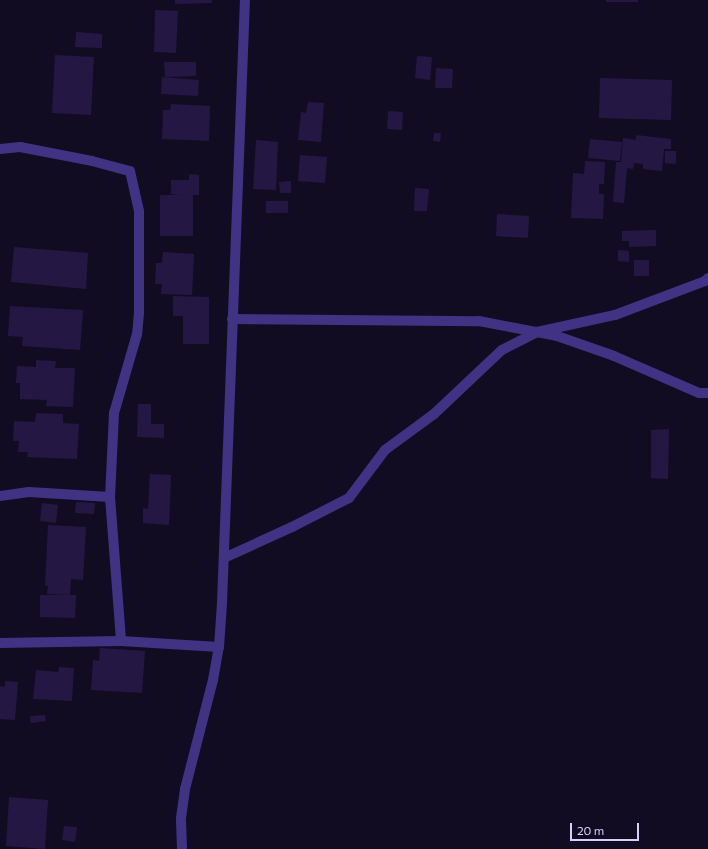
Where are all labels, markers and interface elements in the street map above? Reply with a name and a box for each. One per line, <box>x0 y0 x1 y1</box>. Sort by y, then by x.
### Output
scale bar <box>572 815 641 841</box>
text: 20 m <box>577 823 604 837</box>

